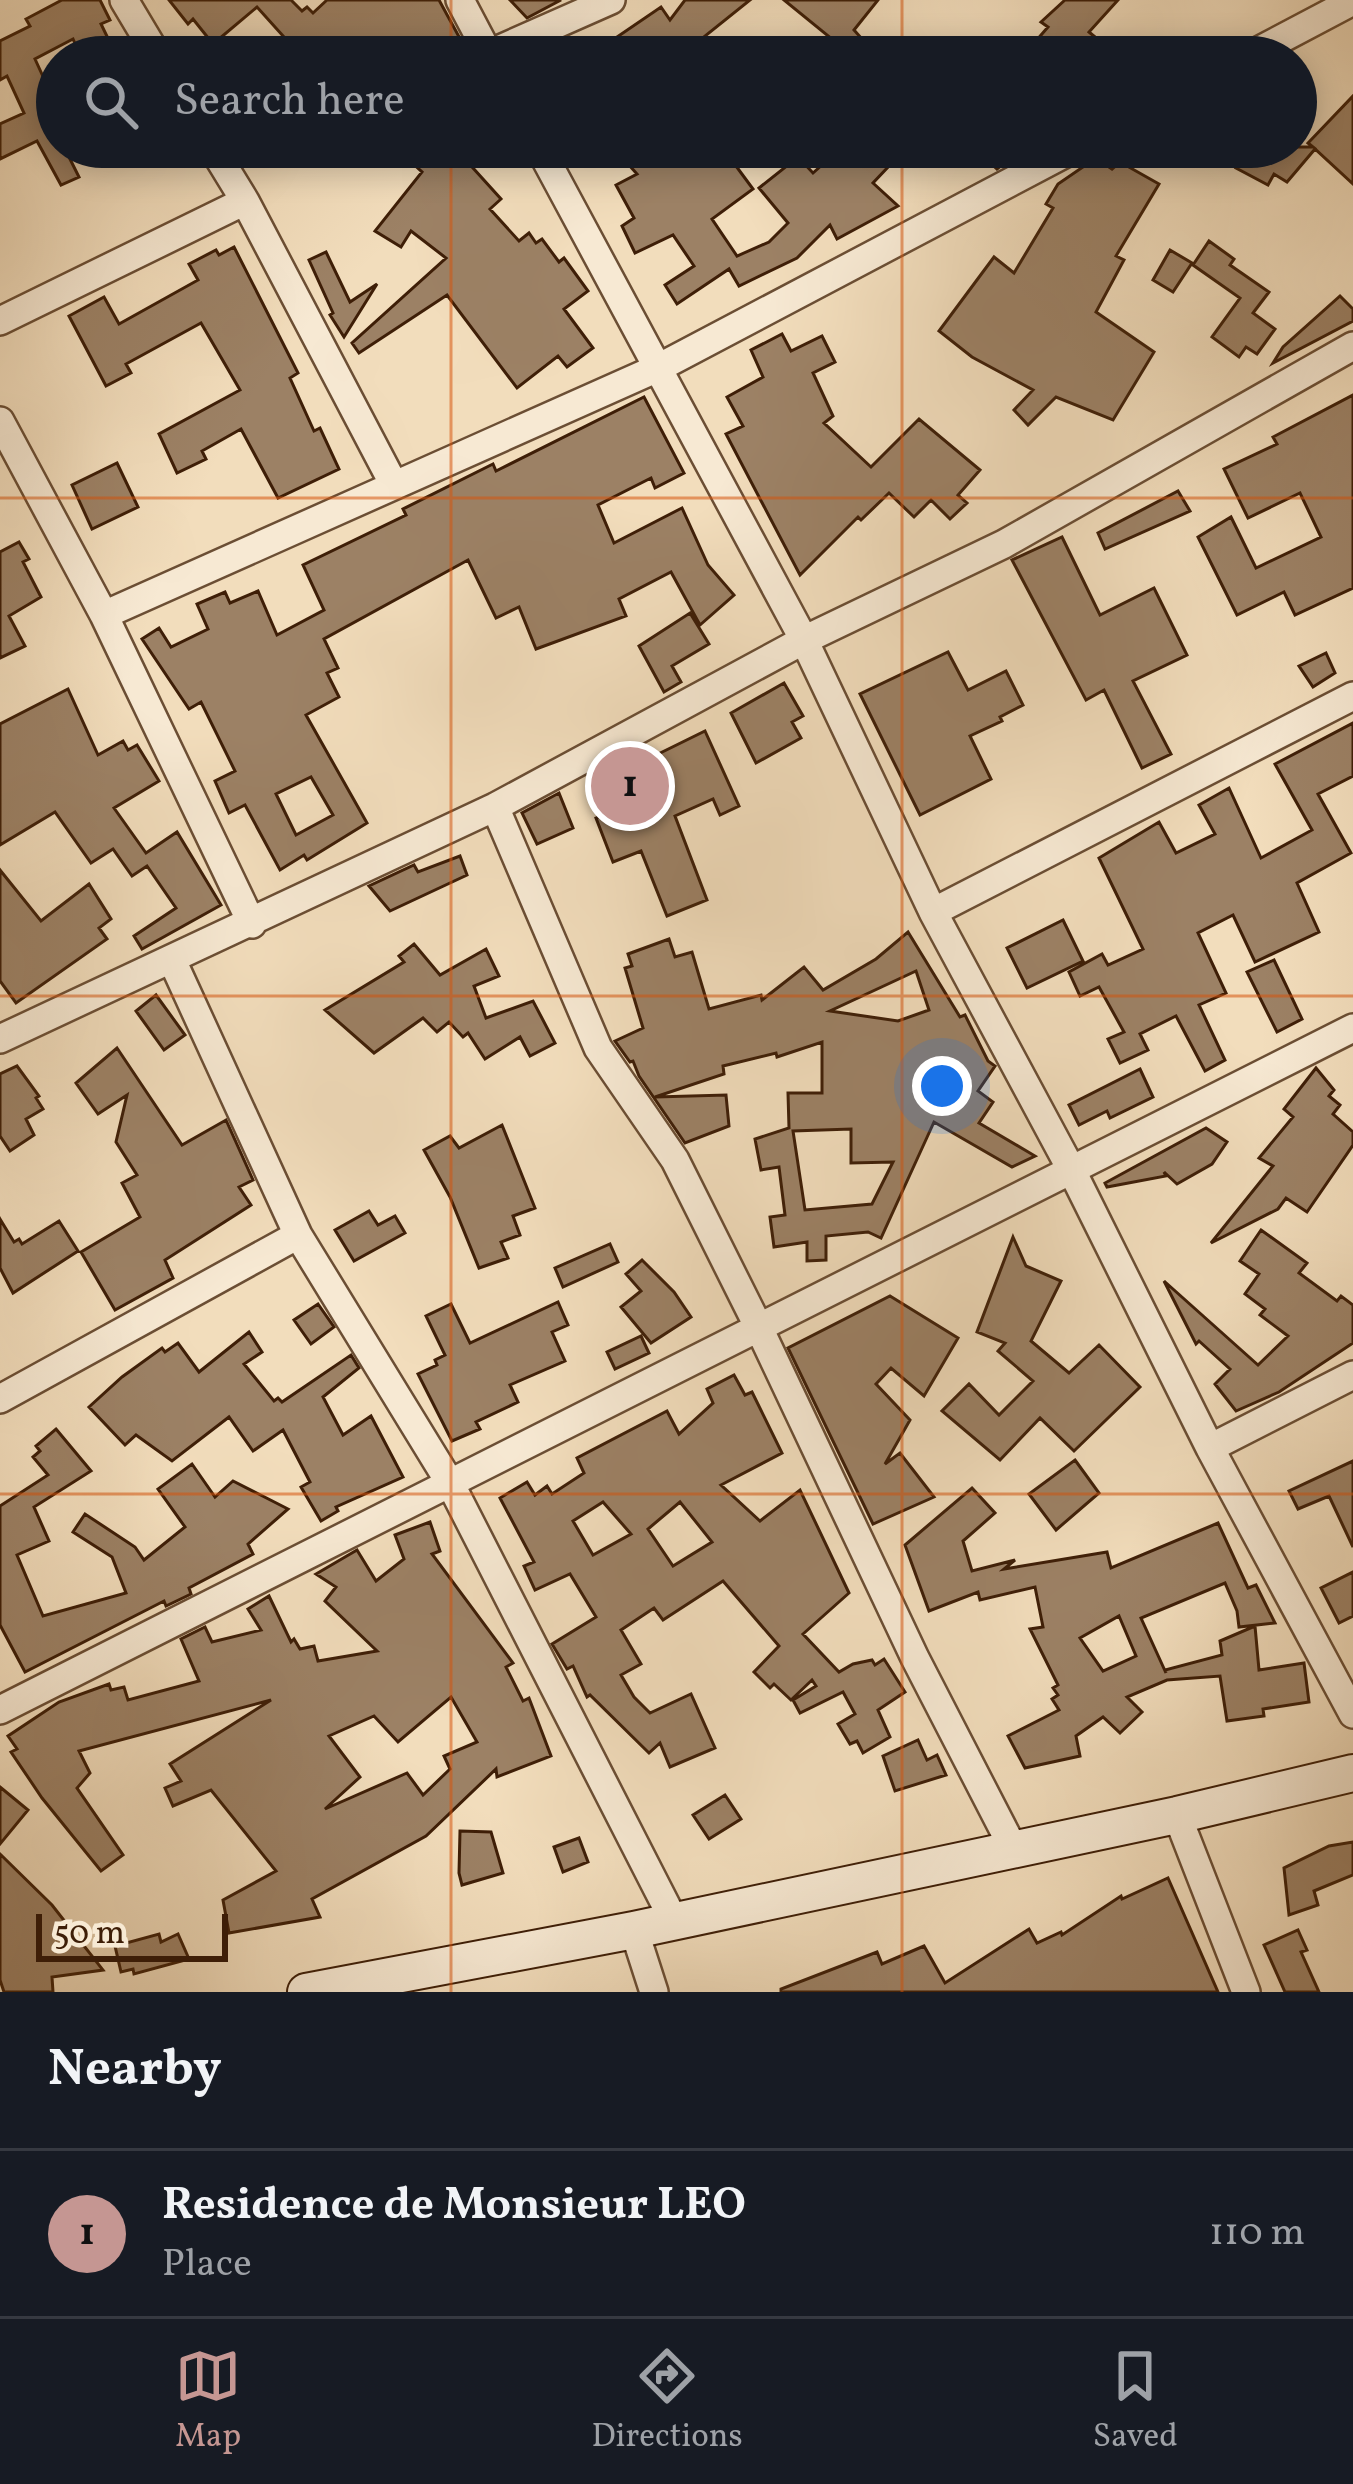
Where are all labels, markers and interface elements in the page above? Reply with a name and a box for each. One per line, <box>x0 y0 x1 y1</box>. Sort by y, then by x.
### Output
search box <box>36 36 1317 168</box>
icon: search <box>78 69 144 135</box>
text: Search here <box>174 71 405 134</box>
pin: 1 <box>591 741 669 831</box>
your location <box>912 1056 972 1116</box>
scale bar <box>36 1908 228 1961</box>
text: 50 m <box>54 1912 125 1958</box>
text: Nearby <box>48 2035 222 2106</box>
text: Residence de Monsieur LEO <box>162 2175 746 2238</box>
text: 1 <box>79 2207 95 2261</box>
text: 110 m <box>1209 2207 1305 2261</box>
text: Place <box>162 2238 252 2292</box>
tab: Map <box>175 2343 241 2461</box>
tab: Directions <box>591 2343 743 2461</box>
tab: Saved <box>1093 2343 1178 2461</box>

